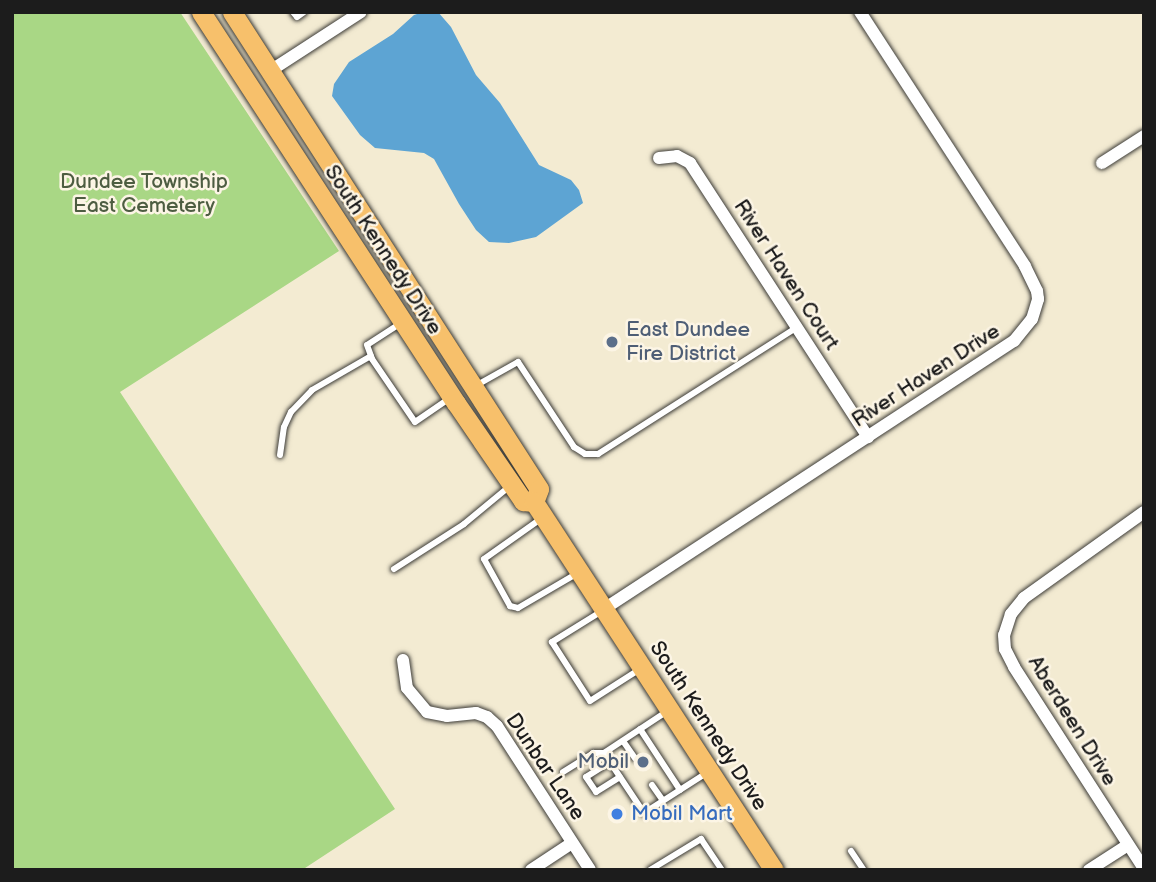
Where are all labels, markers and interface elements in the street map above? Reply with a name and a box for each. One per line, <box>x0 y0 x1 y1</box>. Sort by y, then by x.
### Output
street label: South Kennedy Drive <box>318 160 448 340</box>
park label: Dundee Township East Cemetery <box>60 169 228 219</box>
street label: River Haven Court <box>728 195 844 355</box>
place label: East Dundee Fire District <box>626 317 750 367</box>
street label: River Haven Drive <box>847 319 1005 433</box>
marker: East Dundee Fire District <box>604 334 620 350</box>
street label: South Kennedy Drive <box>643 636 773 816</box>
street label: Aberdeen Drive <box>1022 652 1122 790</box>
street label: Dunbar Lane <box>500 709 590 825</box>
place label: Mobil <box>578 749 629 775</box>
marker: Mobil <box>635 754 651 770</box>
place label: Mobil Mart <box>631 801 732 827</box>
marker: Mobil Mart <box>609 806 625 822</box>

